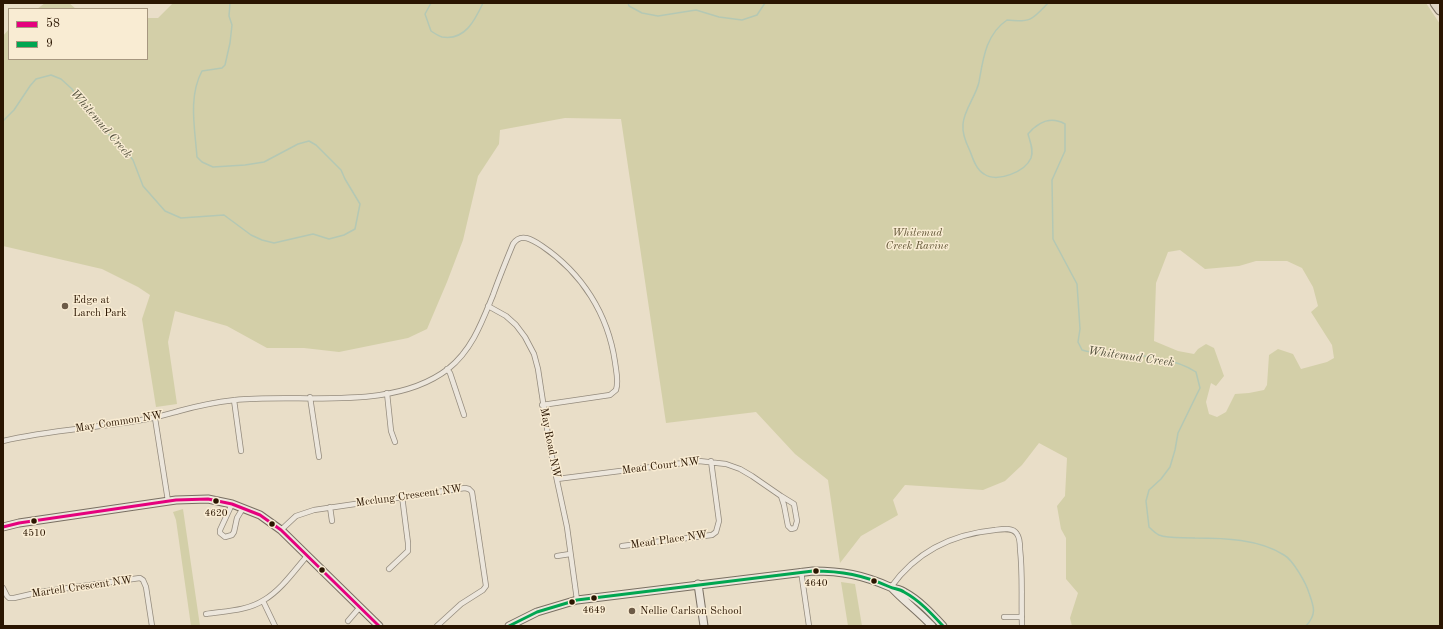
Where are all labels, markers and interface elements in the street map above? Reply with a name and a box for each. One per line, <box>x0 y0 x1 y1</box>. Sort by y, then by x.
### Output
legend <box>8 8 148 60</box>
text: 58 <box>46 18 60 30</box>
text: 9 <box>46 38 53 50</box>
water label: Whitemud Creek <box>67 86 135 162</box>
park label: Whitemud Creek Ravine <box>886 226 948 252</box>
place label: Edge at Larch Park <box>73 293 127 319</box>
marker: Edge at Larch Park <box>60 301 70 311</box>
water label: Whitemud Creek <box>1087 344 1175 370</box>
street label: May Road NW <box>537 407 563 479</box>
street label: May Common NW <box>74 409 164 435</box>
street label: Mead Court NW <box>621 455 701 477</box>
street label: Mcclung Crescent NW <box>355 482 463 510</box>
marker: 4620 <box>211 496 221 506</box>
place label: 4620 <box>204 507 228 519</box>
marker: 4510 <box>29 516 39 526</box>
unlabelled marker <box>267 519 277 529</box>
place label: 4510 <box>22 527 46 539</box>
street label: Mead Place NW <box>630 528 708 552</box>
unlabelled marker <box>317 565 327 575</box>
marker: 4640 <box>811 566 821 576</box>
street label: Martell Crescent NW <box>31 573 133 601</box>
unlabelled marker <box>869 576 879 586</box>
place label: 4640 <box>804 577 828 589</box>
marker: 4649 <box>589 593 599 603</box>
unlabelled marker <box>567 597 577 607</box>
place label: 4649 <box>582 604 606 616</box>
place label: Nellie Carlson School <box>640 604 742 618</box>
marker: Nellie Carlson School <box>627 606 637 616</box>

